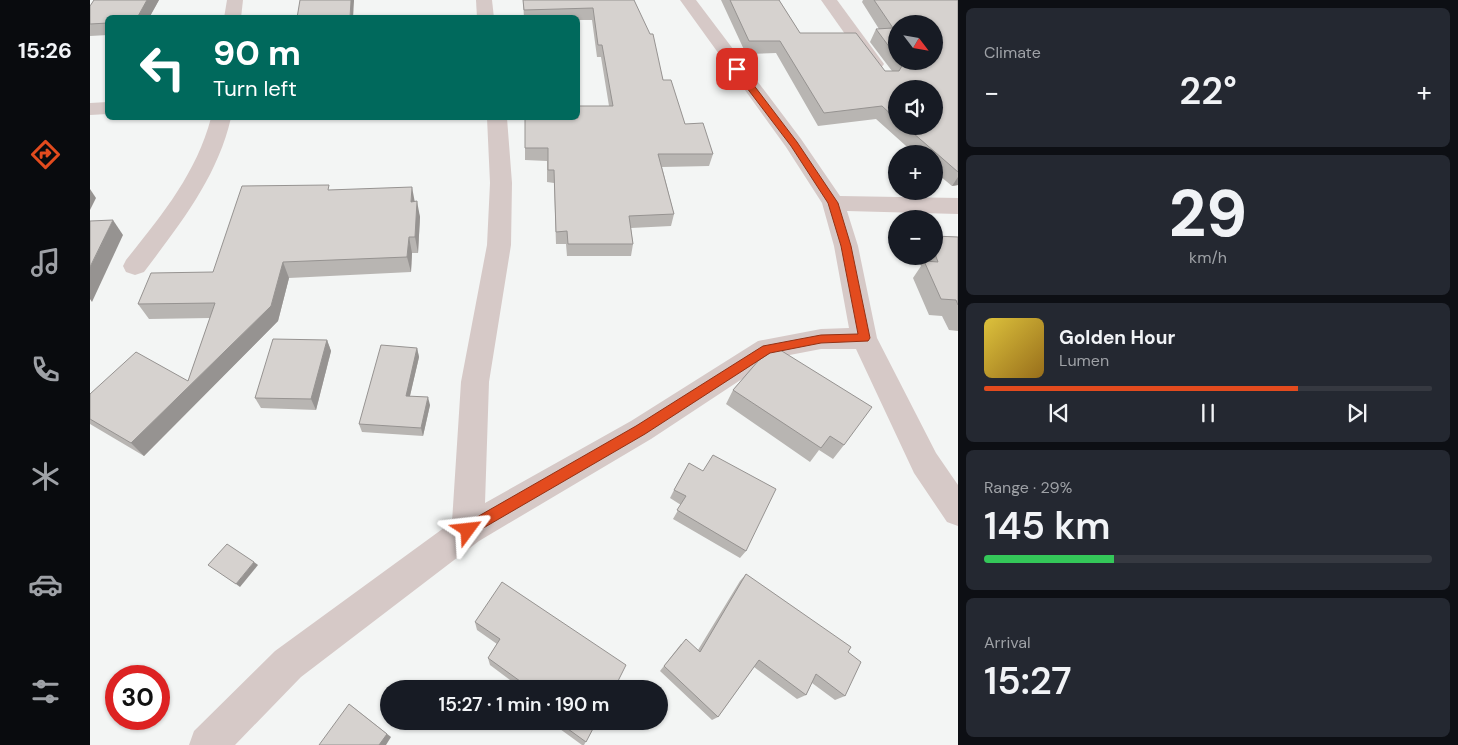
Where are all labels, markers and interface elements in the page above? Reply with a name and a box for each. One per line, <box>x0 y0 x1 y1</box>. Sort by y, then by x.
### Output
north arrow <box>888 15 942 70</box>
map controls <box>888 15 943 265</box>
text: 90 m <box>213 30 301 76</box>
icon: left <box>130 35 195 100</box>
text: 15:26 <box>18 36 72 65</box>
text: Climate <box>984 42 1041 63</box>
pin <box>716 48 758 90</box>
icon: arrive <box>723 55 751 83</box>
text: 22° <box>1179 66 1237 116</box>
text: Turn left <box>213 74 297 103</box>
text: − <box>984 74 999 111</box>
text: + <box>1417 74 1432 111</box>
button: sound <box>888 80 943 135</box>
icon: directions <box>28 137 63 172</box>
button: + <box>888 145 943 200</box>
text: 29 <box>1169 172 1247 256</box>
button: − <box>888 210 943 265</box>
icon: music <box>28 245 63 280</box>
text: km/h <box>1189 247 1227 268</box>
text: Golden Hour <box>1059 325 1175 350</box>
text: Lumen <box>1059 350 1109 371</box>
icon: phone <box>28 352 63 387</box>
icon: previous <box>1045 399 1073 427</box>
icon: pause <box>1194 399 1222 427</box>
icon: next <box>1343 399 1371 427</box>
icon: climate <box>28 459 63 494</box>
text: Range · 29% <box>984 477 1072 498</box>
text: 145 km <box>984 501 1111 551</box>
position arrow <box>441 503 493 555</box>
icon: car <box>28 567 63 602</box>
text: Arrival <box>984 632 1031 653</box>
text: 15:27 <box>984 656 1072 706</box>
speed limit sign: 30 <box>105 665 170 730</box>
icon: filters <box>28 674 63 709</box>
text: 15:27 · 1 min · 190 m <box>439 692 609 717</box>

